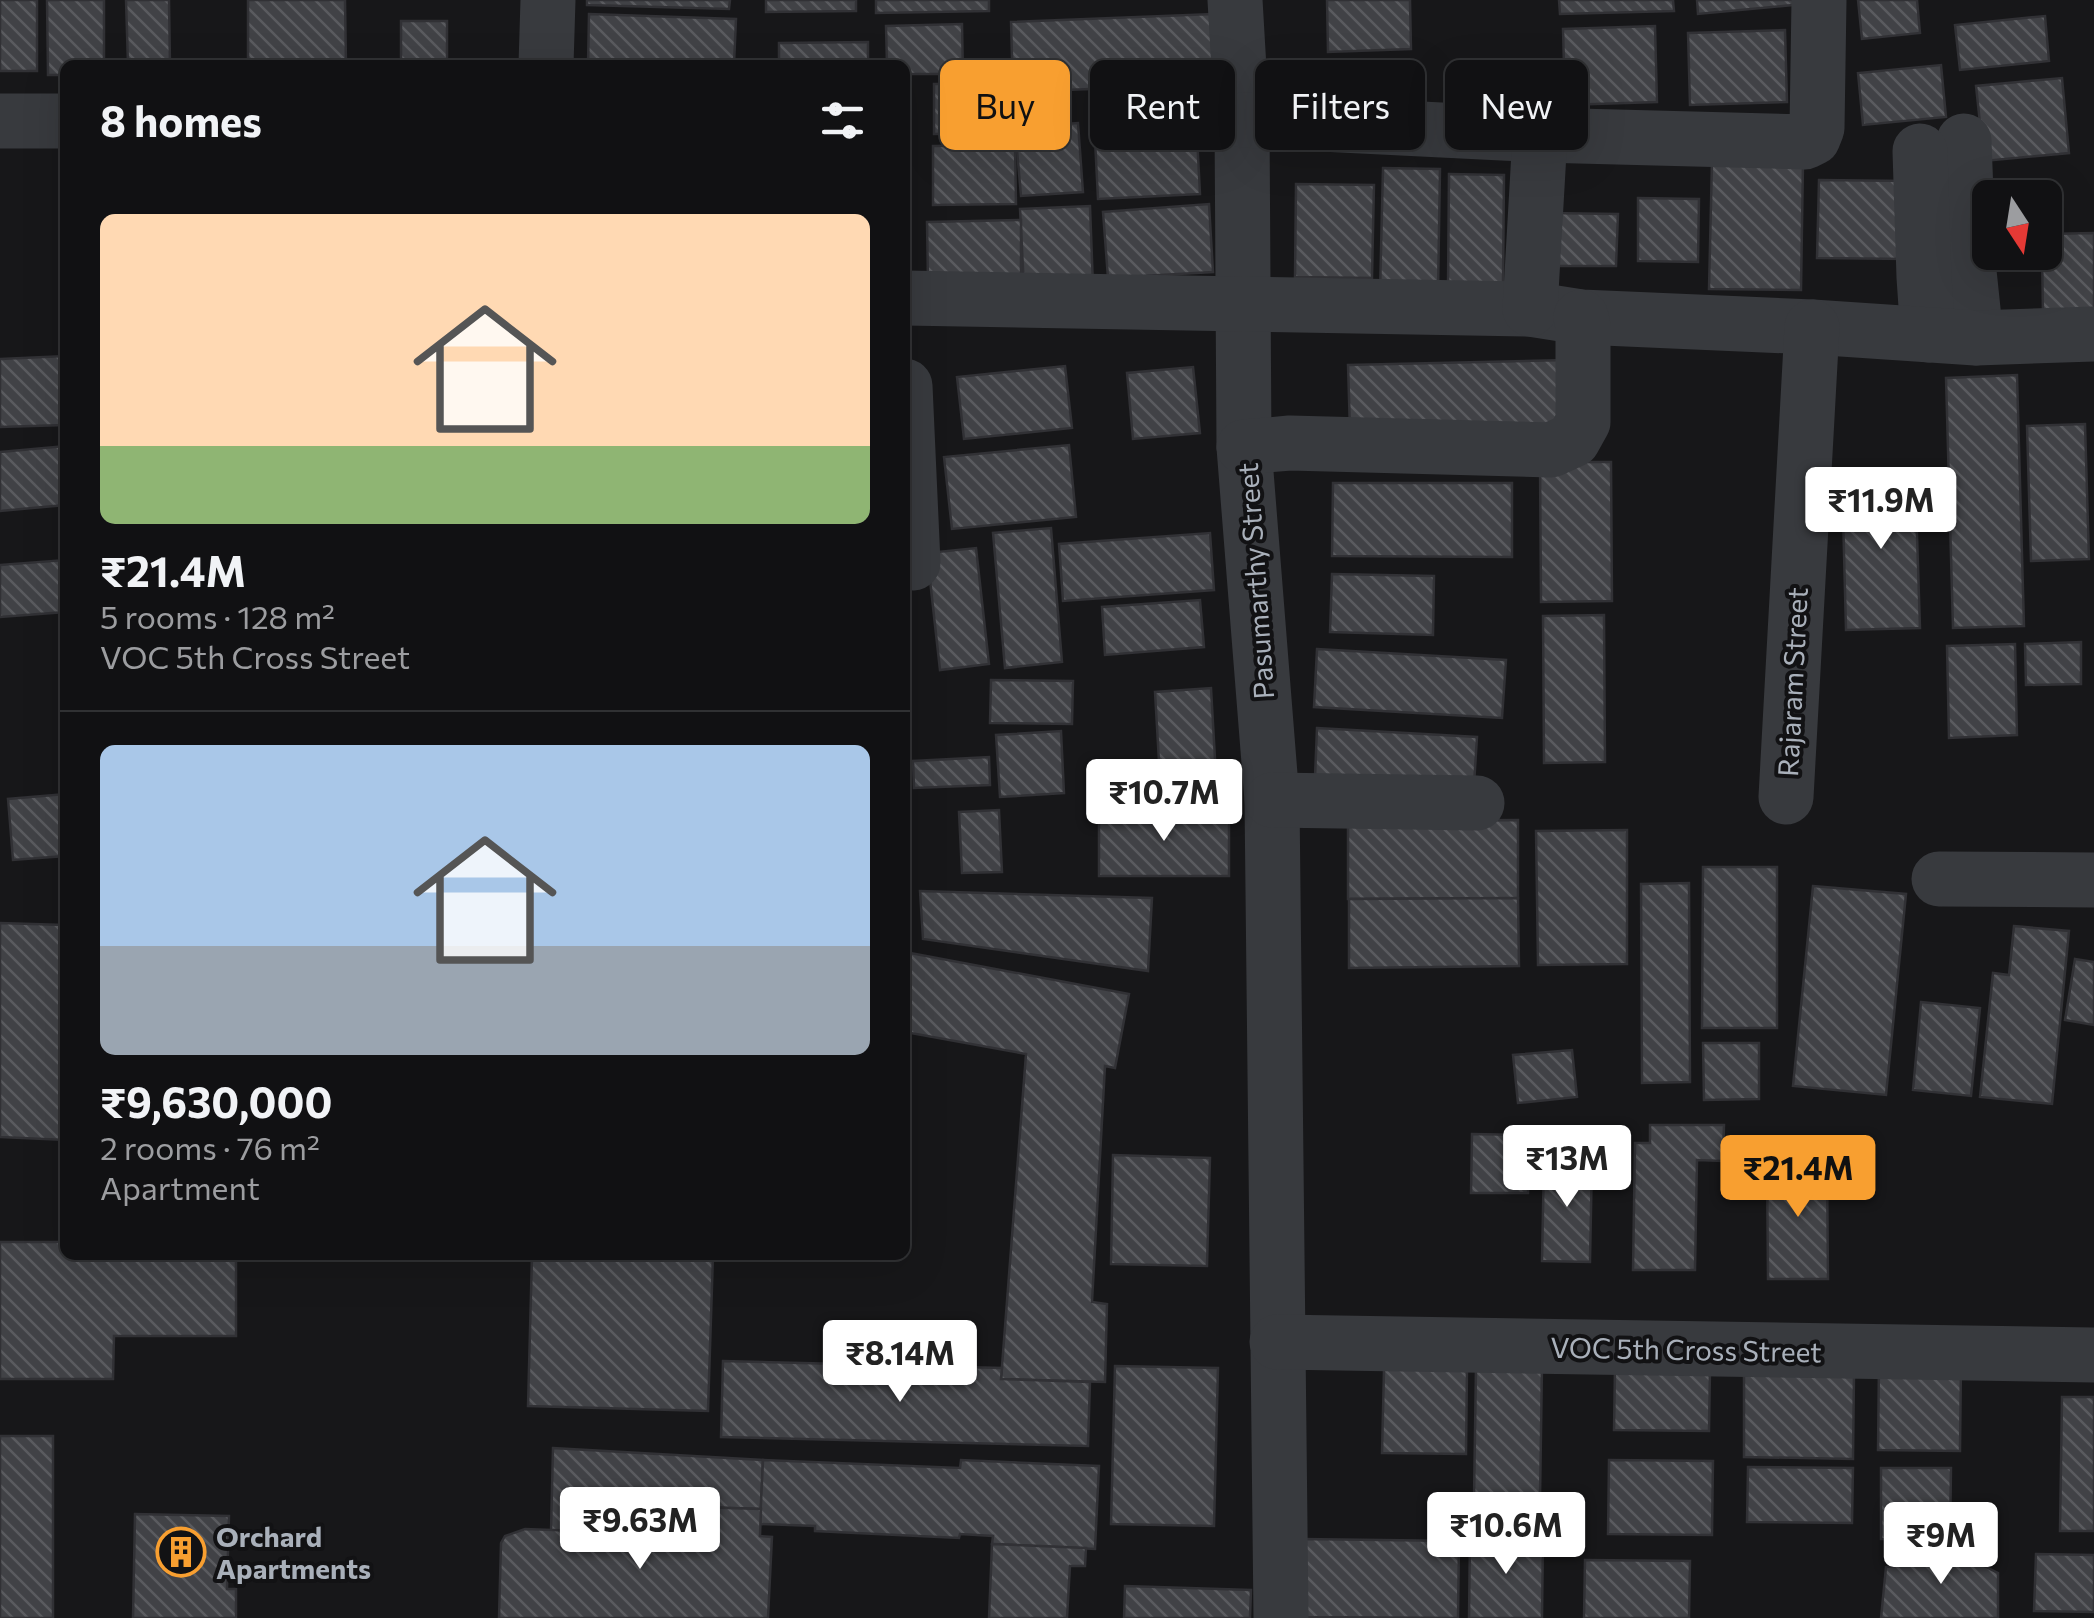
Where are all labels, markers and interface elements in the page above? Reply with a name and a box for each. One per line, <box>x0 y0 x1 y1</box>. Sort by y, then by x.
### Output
chip: Buy <box>940 60 1070 150</box>
chip: Rent <box>1090 60 1235 150</box>
chip: Filters <box>1255 60 1425 150</box>
chip: New <box>1445 60 1588 150</box>
icon: filters <box>815 93 870 148</box>
text: 8 homes <box>100 94 262 146</box>
north arrow <box>1972 180 2062 270</box>
map controls <box>1972 180 2062 270</box>
icon: home <box>395 279 575 459</box>
street label: Pasumarthy Street <box>1230 462 1280 700</box>
pin: ₹11.9M <box>1800 467 1962 552</box>
text: ₹11.9M <box>1827 479 1935 519</box>
text: ₹21.4M <box>100 544 246 596</box>
street label: Rajaram Street <box>1770 586 1814 778</box>
text: 5 rooms · 128 m² <box>100 596 335 636</box>
text: VOC 5th Cross Street <box>100 636 410 676</box>
pin: ₹10.7M <box>1083 759 1245 844</box>
text: ₹10.7M <box>1108 771 1220 811</box>
icon: home <box>395 810 575 990</box>
text: ₹9,630,000 <box>100 1075 332 1127</box>
pin: ₹13M <box>1508 1125 1626 1210</box>
text: 2 rooms · 76 m² <box>100 1127 320 1167</box>
pin: ₹21.4M <box>1717 1135 1879 1220</box>
text: ₹13M <box>1525 1137 1609 1177</box>
text: ₹21.4M <box>1742 1147 1854 1187</box>
text: Apartment <box>100 1167 260 1207</box>
pin: ₹8.14M <box>819 1320 981 1405</box>
street label: VOC 5th Cross Street <box>1550 1330 1822 1368</box>
text: ₹8.14M <box>845 1332 955 1372</box>
pin: ₹9.63M <box>559 1487 721 1572</box>
pin: ₹10.6M <box>1425 1492 1587 1577</box>
text: ₹9.63M <box>582 1499 698 1539</box>
pin: ₹9M <box>1893 1502 1989 1587</box>
text: ₹10.6M <box>1449 1504 1563 1544</box>
text: ₹9M <box>1906 1514 1976 1554</box>
place label: Orchard Apartments <box>216 1519 371 1585</box>
building icon: Orchard Apartments <box>155 1526 207 1578</box>

